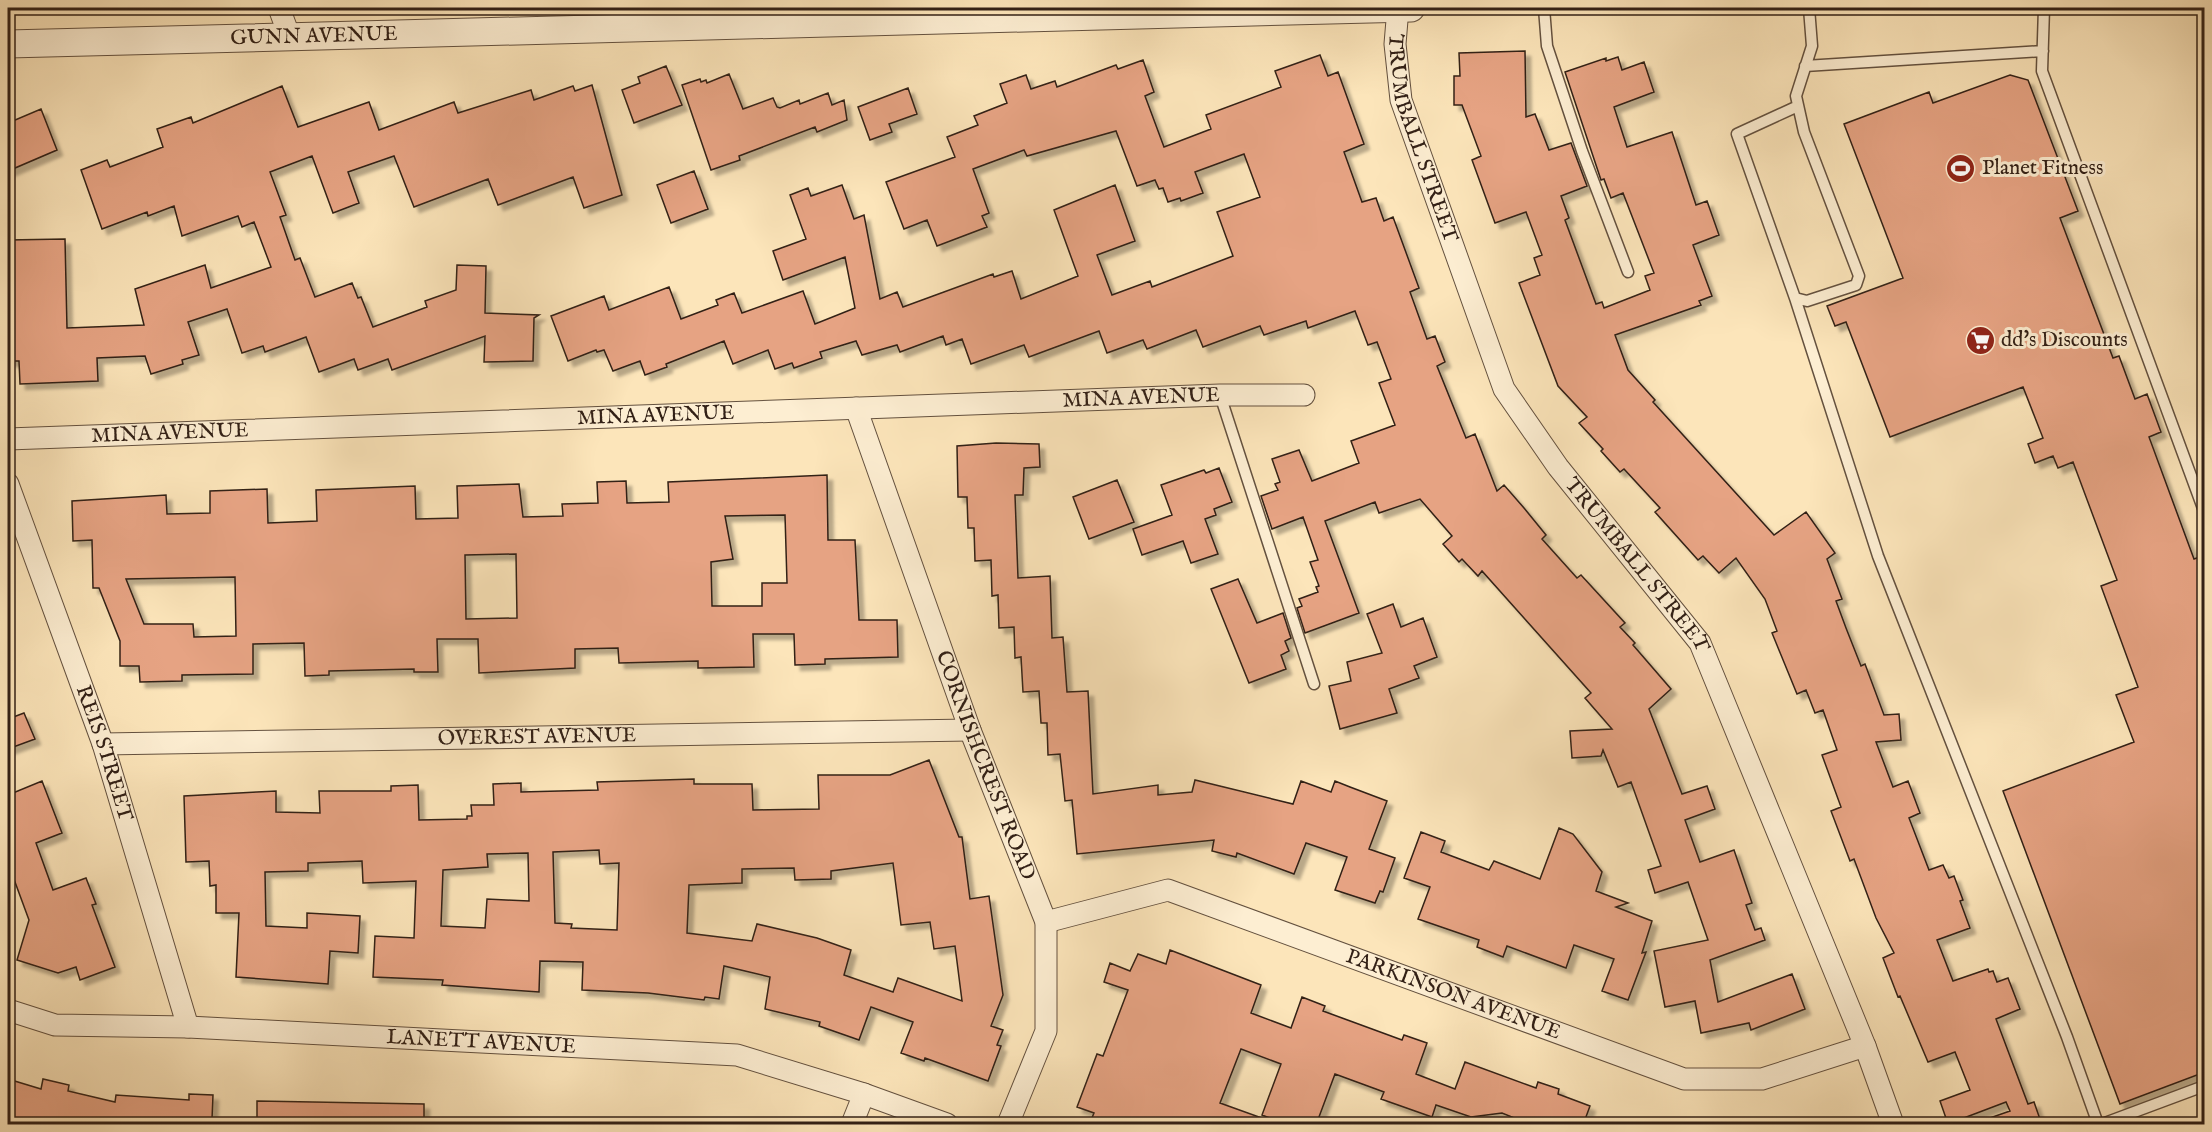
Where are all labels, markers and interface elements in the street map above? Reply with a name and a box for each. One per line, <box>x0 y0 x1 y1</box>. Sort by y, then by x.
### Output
street label: GUNN AVENUE <box>230 21 398 52</box>
street label: TRUMBALL STREET <box>1381 32 1464 247</box>
sports icon: Planet Fitness <box>1945 152 1977 184</box>
place label: Planet Fitness <box>1982 155 2103 182</box>
supermarket icon: dd's Discounts <box>1964 324 1996 356</box>
place label: dd's Discounts <box>2001 327 2128 354</box>
street label: MINA AVENUE <box>1062 382 1220 414</box>
street label: MINA AVENUE <box>576 399 735 432</box>
street label: MINA AVENUE <box>91 417 249 449</box>
street label: TRUMBALL STREET <box>1558 472 1716 656</box>
street label: CORNISHCREST ROAD <box>929 647 1042 884</box>
street label: REIS STREET <box>69 682 139 825</box>
street label: OVEREST AVENUE <box>437 722 636 752</box>
street label: PARKINSON AVENUE <box>1342 943 1564 1046</box>
street label: LANETT AVENUE <box>386 1024 577 1060</box>

